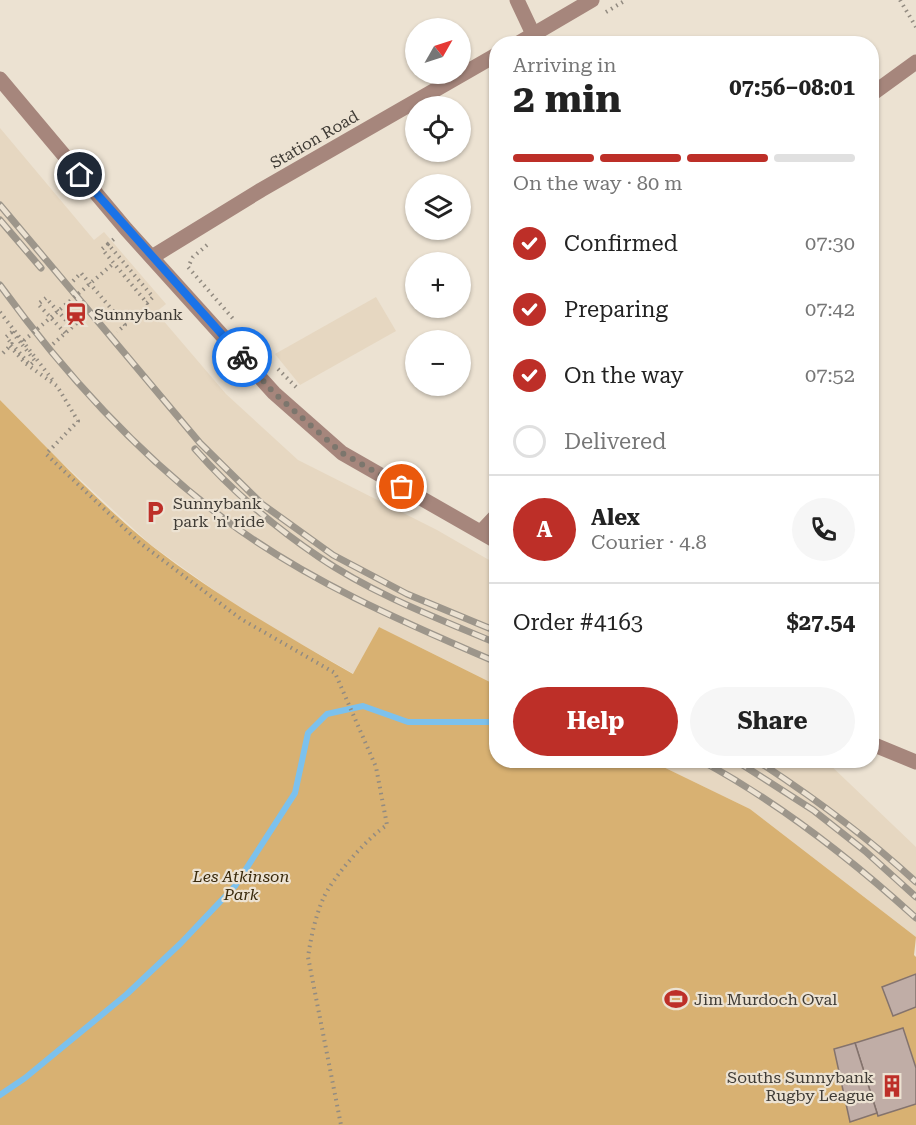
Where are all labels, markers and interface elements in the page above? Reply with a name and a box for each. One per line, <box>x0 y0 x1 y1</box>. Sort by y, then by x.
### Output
north arrow <box>405 18 471 84</box>
map controls <box>405 18 471 396</box>
text: Arriving in <box>513 53 616 77</box>
text: 07:56–08:01 <box>729 75 855 100</box>
text: 2 min <box>513 76 621 122</box>
button: locate <box>405 96 471 162</box>
street label: Station Road <box>267 106 362 172</box>
pin <box>54 149 105 200</box>
icon: home <box>63 158 96 191</box>
text: On the way · 80 m <box>513 171 683 195</box>
button: layers <box>405 174 471 240</box>
icon: check <box>513 227 546 260</box>
text: Confirmed <box>564 231 678 256</box>
text: 07:30 <box>805 231 855 255</box>
button: + <box>405 252 471 318</box>
icon: check <box>513 293 546 326</box>
text: Preparing <box>564 297 668 322</box>
text: 07:42 <box>805 297 855 321</box>
station icon: Sunnybank <box>63 301 89 327</box>
place label: Sunnybank <box>94 305 183 324</box>
courier <box>212 327 272 387</box>
button: − <box>405 330 471 396</box>
icon: bike <box>226 341 259 374</box>
icon: check <box>513 359 546 392</box>
text: On the way <box>564 363 684 388</box>
text: 07:52 <box>805 363 855 387</box>
text: Delivered <box>564 429 666 454</box>
pin <box>376 461 427 512</box>
icon: bag <box>385 470 418 503</box>
place label: Sunnybank park 'n' ride <box>173 494 265 531</box>
button: phone <box>792 498 855 561</box>
parking icon: Sunnybank park 'n' ride <box>142 499 168 525</box>
text: Alex <box>591 505 640 530</box>
text: A <box>537 517 552 542</box>
text: Courier · 4.8 <box>591 530 707 554</box>
text: Order #4163 <box>513 610 643 635</box>
text: $27.54 <box>786 610 855 635</box>
button: Help <box>513 687 678 756</box>
button: Share <box>690 687 855 756</box>
park label: Les Atkinson Park <box>192 867 289 904</box>
sports icon: Jim Murdoch Oval <box>663 986 689 1012</box>
place label: Jim Murdoch Oval <box>694 990 837 1009</box>
place label: Souths Sunnybank Rugby League <box>727 1068 874 1105</box>
building icon: Souths Sunnybank Rugby League <box>879 1073 905 1099</box>

